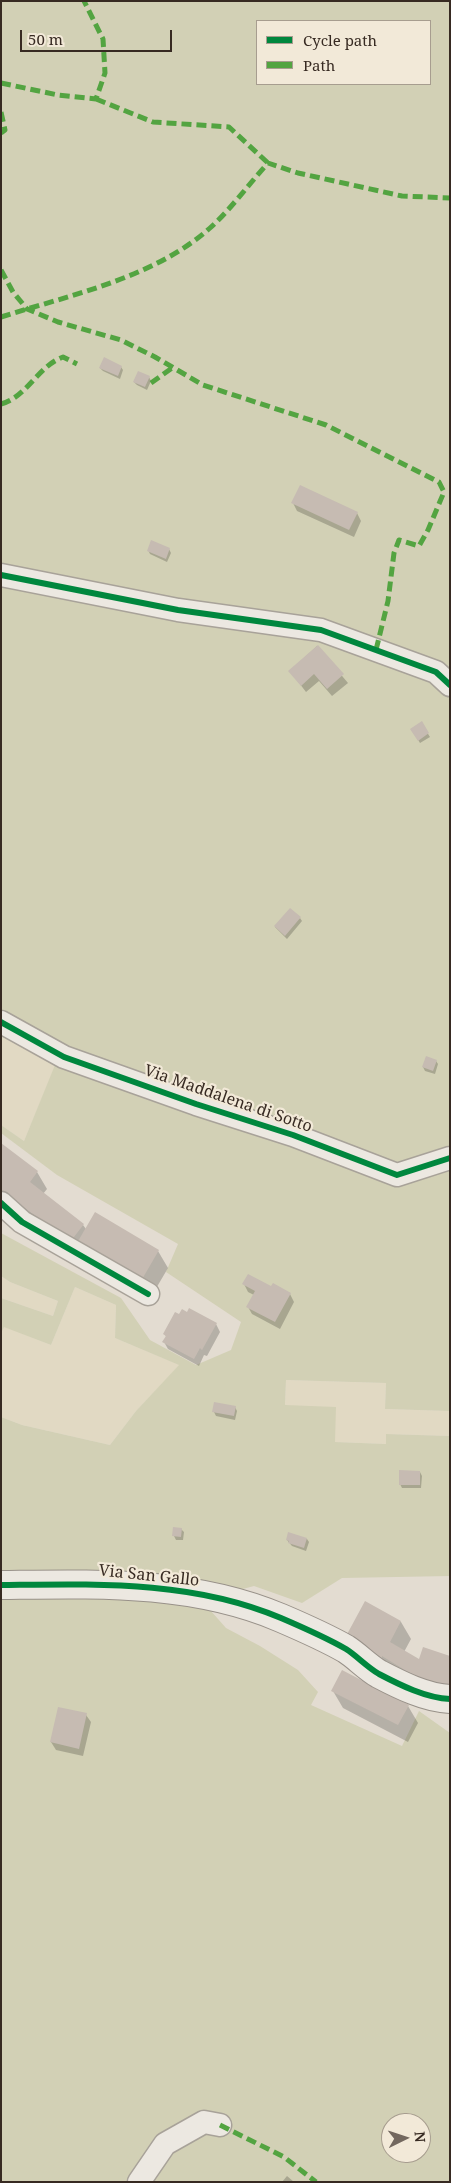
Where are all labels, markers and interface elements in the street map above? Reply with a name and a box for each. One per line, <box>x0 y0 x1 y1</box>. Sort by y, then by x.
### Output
scale bar <box>22 20 175 52</box>
legend <box>256 20 431 85</box>
text: 50 m <box>28 29 63 49</box>
text: Cycle path <box>303 30 377 50</box>
text: Path <box>303 55 335 75</box>
street label: Via Maddalena di Sotto <box>142 1061 314 1137</box>
street label: Via San Gallo <box>98 1561 200 1591</box>
north arrow <box>381 2113 431 2163</box>
text: N <box>411 2131 430 2143</box>

